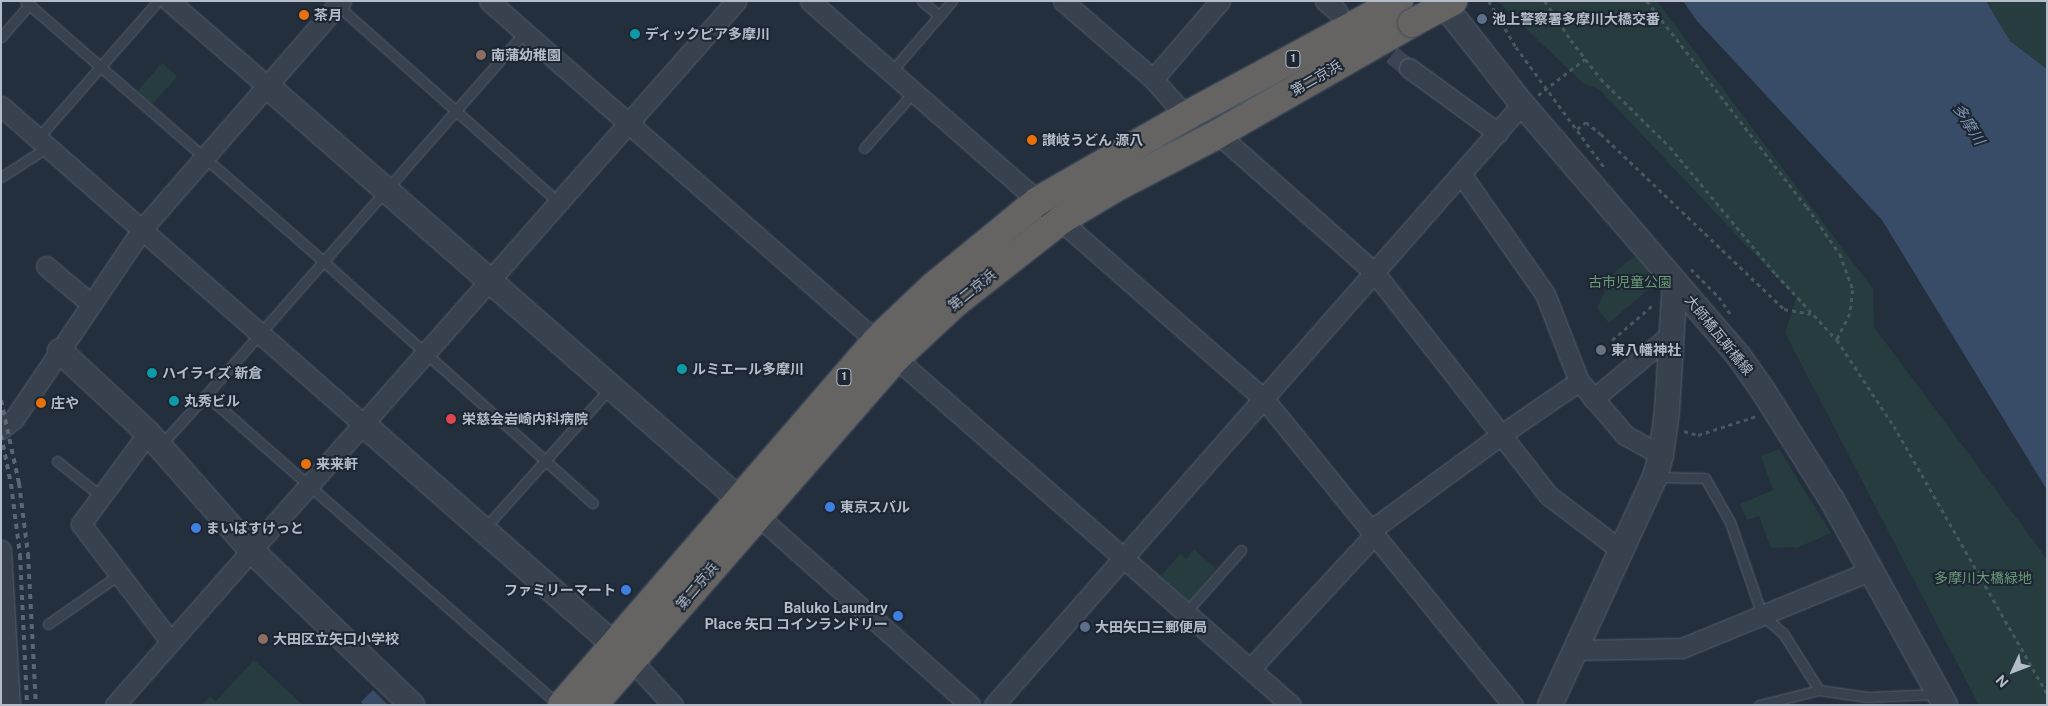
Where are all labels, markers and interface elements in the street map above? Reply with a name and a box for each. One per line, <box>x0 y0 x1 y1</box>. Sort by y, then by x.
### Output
place label: 茶月 <box>314 7 342 23</box>
marker: 茶月 <box>298 9 310 21</box>
place label: 池上警察署多摩川大橋交番 <box>1492 11 1660 27</box>
marker: 池上警察署多摩川大橋交番 <box>1476 13 1488 25</box>
place label: ディックピア多摩川 <box>645 26 771 42</box>
marker: ディックピア多摩川 <box>629 28 641 40</box>
place label: 南蒲幼稚園 <box>491 47 561 63</box>
marker: 南蒲幼稚園 <box>475 49 487 61</box>
road number: 1 <box>1284 50 1302 68</box>
street label: 第二京浜 <box>1288 57 1344 99</box>
water label: 多摩川 <box>1949 100 1989 148</box>
place label: 讃岐うどん 源八 <box>1042 132 1143 148</box>
marker: 讃岐うどん 源八 <box>1026 134 1038 146</box>
street label: 第二京浜 <box>945 266 999 314</box>
park label: 古市児童公園 <box>1588 274 1672 290</box>
street label: 大師橋瓦斯橋線 <box>1682 292 1756 378</box>
place label: 東八幡神社 <box>1611 342 1681 358</box>
marker: 東八幡神社 <box>1595 344 1607 356</box>
place label: ルミエール多摩川 <box>692 361 804 377</box>
marker: ルミエール多摩川 <box>676 363 688 375</box>
place label: ハイライズ 新倉 <box>162 365 263 381</box>
marker: ハイライズ 新倉 <box>146 367 158 379</box>
road number: 1 <box>835 368 853 387</box>
place label: 丸秀ビル <box>184 393 240 409</box>
place label: 庄や <box>51 395 79 411</box>
marker: 丸秀ビル <box>168 395 180 407</box>
marker: 庄や <box>35 397 47 409</box>
place label: 栄慈会岩崎内科病院 <box>462 411 588 427</box>
marker: 栄慈会岩崎内科病院 <box>444 412 458 426</box>
place label: 来来軒 <box>316 456 358 472</box>
marker: 来来軒 <box>300 458 312 470</box>
place label: 東京スバル <box>840 499 910 515</box>
marker: 東京スバル <box>824 501 836 513</box>
place label: まいばすけっと <box>206 520 304 536</box>
marker: まいばすけっと <box>190 522 202 534</box>
street label: 第二京浜 <box>673 559 721 613</box>
park label: 多摩川大橋緑地 <box>1934 570 2032 586</box>
place label: ファミリーマート <box>504 582 616 598</box>
marker: ファミリーマート <box>620 584 632 596</box>
place label: Baluko Laundry Place 矢口 コインランドリー <box>704 600 888 632</box>
marker: Baluko Laundry Place 矢口 コインランドリー <box>892 610 904 622</box>
place label: 大田矢口三郵便局 <box>1095 619 1207 635</box>
marker: 大田矢口三郵便局 <box>1079 621 1091 633</box>
place label: 大田区立矢口小学校 <box>273 631 399 647</box>
marker: 大田区立矢口小学校 <box>257 633 269 645</box>
north arrow <box>1988 646 2038 696</box>
text: N <box>1992 672 2012 691</box>

